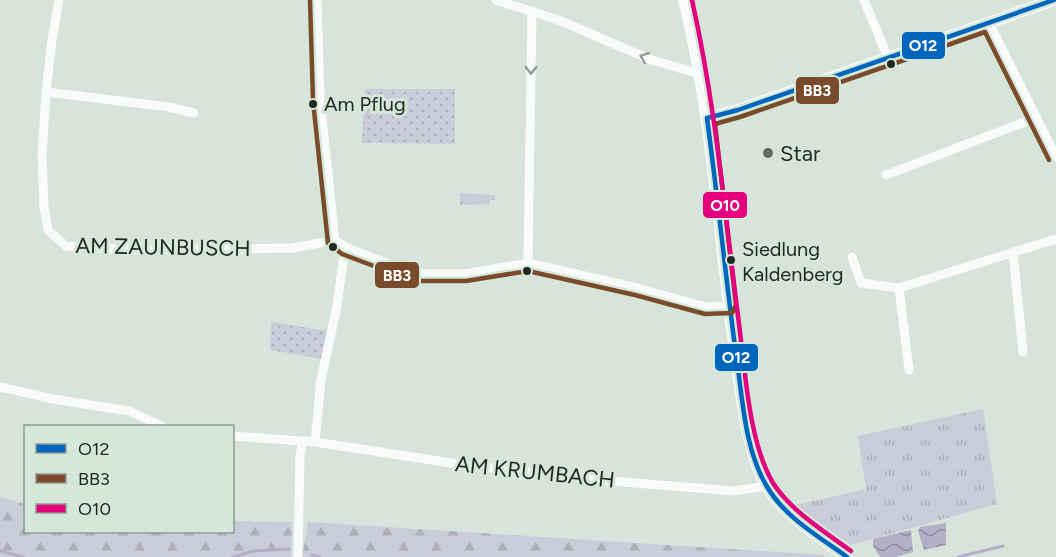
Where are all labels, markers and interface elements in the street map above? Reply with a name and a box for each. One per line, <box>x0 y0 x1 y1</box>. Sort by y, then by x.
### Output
line badge: O12 <box>901 31 946 60</box>
text: O12 <box>909 36 937 55</box>
one-way arrow <box>639 52 650 64</box>
unlabelled marker <box>885 58 897 70</box>
one-way arrow <box>525 65 537 74</box>
line badge: BB3 <box>795 76 840 105</box>
text: BB3 <box>803 81 831 100</box>
place label: Am Pflug <box>324 92 406 116</box>
marker: Am Pflug <box>307 98 319 110</box>
place label: Star <box>780 140 821 167</box>
marker: Star <box>761 146 775 160</box>
line badge: O10 <box>702 191 748 219</box>
text: O10 <box>710 196 740 215</box>
street label: AM ZAUNBUSCH <box>75 232 251 262</box>
place label: Siedlung Kaldenberg <box>742 237 844 286</box>
unlabelled marker <box>327 241 339 253</box>
marker: Siedlung Kaldenberg <box>725 254 737 266</box>
line badge: BB3 <box>374 261 420 289</box>
unlabelled marker <box>521 265 533 277</box>
text: BB3 <box>383 266 411 285</box>
line badge: O12 <box>714 343 759 372</box>
text: O12 <box>722 348 750 367</box>
legend <box>24 425 234 533</box>
text: O12 <box>78 438 109 460</box>
street label: AM KRUMBACH <box>454 450 616 494</box>
text: BB3 <box>78 468 110 490</box>
text: O10 <box>78 498 111 520</box>

